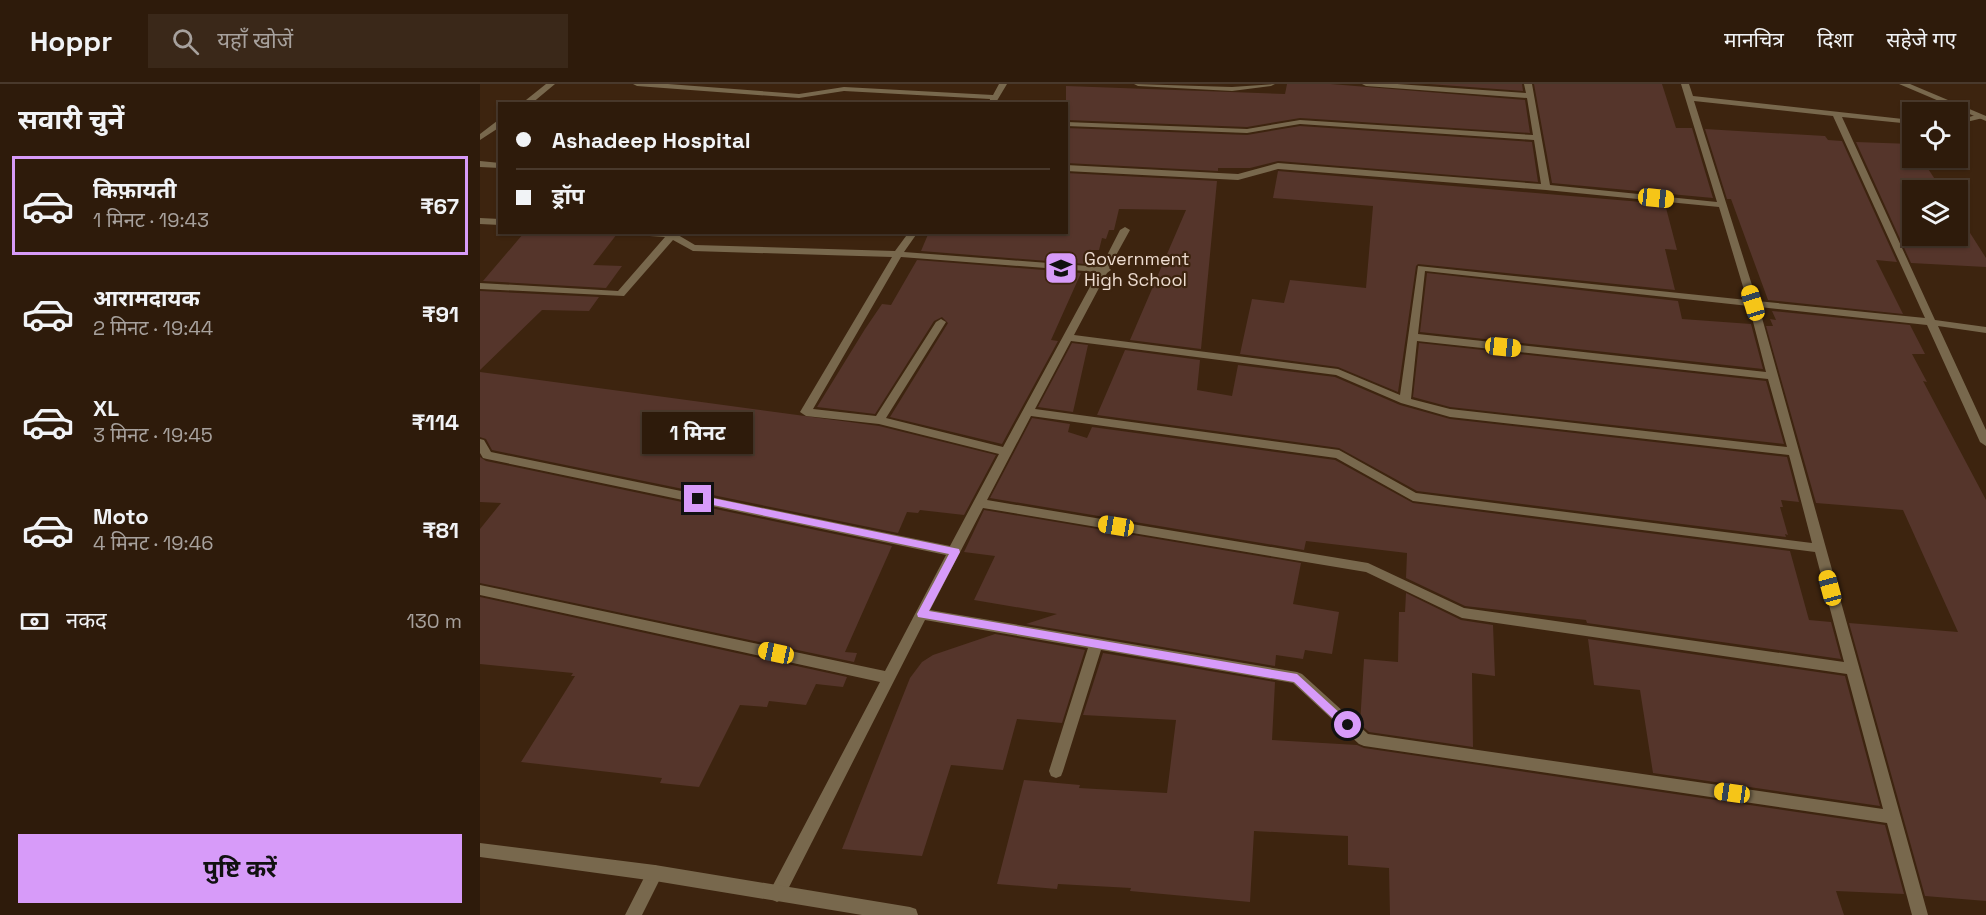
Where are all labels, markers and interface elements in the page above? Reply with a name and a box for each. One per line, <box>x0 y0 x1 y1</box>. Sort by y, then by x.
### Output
search box <box>148 14 568 68</box>
text: Hoppr <box>30 23 112 59</box>
icon: search <box>169 25 202 58</box>
text: यहाँ खोजें <box>217 26 293 54</box>
text: मानचित्र <box>1724 26 1784 53</box>
text: दिशा <box>1817 26 1853 53</box>
text: सहेजे गए <box>1886 26 1956 53</box>
text: सवारी चुनें <box>18 102 124 137</box>
map controls <box>1902 102 1968 246</box>
button: locate <box>1902 102 1968 168</box>
text: Ashadeep Hospital <box>552 126 751 154</box>
text: किफ़ायती <box>93 176 177 204</box>
icon: car <box>21 179 75 233</box>
button: layers <box>1902 180 1968 246</box>
text: ड्रॉप <box>552 182 585 210</box>
car <box>1637 187 1675 209</box>
text: ₹67 <box>420 192 459 220</box>
text: 1 मिनट · 19:43 <box>93 207 209 233</box>
place label: Government High School <box>1084 247 1190 291</box>
school or university icon: Government High School <box>1043 250 1079 286</box>
car <box>1739 283 1767 323</box>
text: आरामदायक <box>93 284 200 312</box>
icon: car <box>21 287 75 341</box>
text: ₹91 <box>422 300 459 328</box>
text: 2 मिनट · 19:44 <box>93 315 213 341</box>
car <box>1484 336 1522 358</box>
text: XL <box>93 394 119 422</box>
icon: car <box>21 395 75 449</box>
text: ₹114 <box>411 408 459 436</box>
callout: 1 मिनट <box>642 412 754 454</box>
text: 1 मिनट <box>669 420 726 446</box>
text: 3 मिनट · 19:45 <box>93 422 213 448</box>
route end <box>684 485 711 512</box>
text: Moto <box>93 502 149 530</box>
icon: car <box>21 503 75 557</box>
car <box>1097 514 1135 538</box>
text: ₹81 <box>422 516 459 544</box>
text: 4 मिनट · 19:46 <box>93 530 213 556</box>
car <box>1817 568 1843 608</box>
icon: cash <box>18 605 51 638</box>
text: नकद <box>66 606 107 634</box>
text: 130 m <box>406 608 462 634</box>
car <box>757 640 795 666</box>
route start <box>1334 711 1361 738</box>
car <box>1713 782 1751 804</box>
button: पुष्टि करें <box>18 834 462 903</box>

